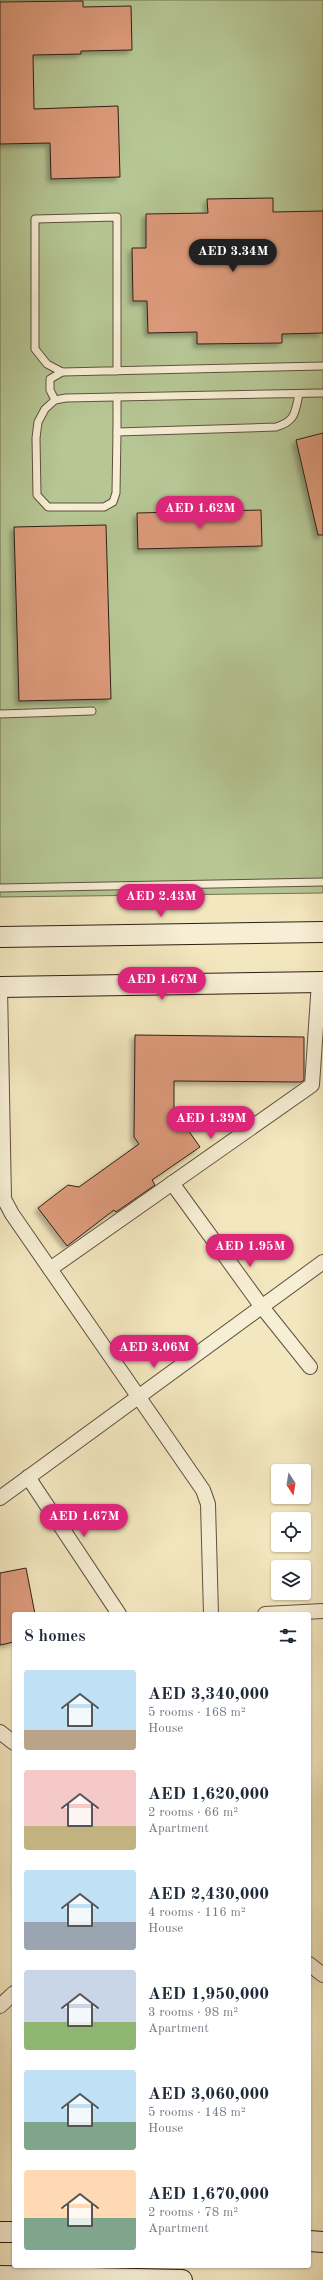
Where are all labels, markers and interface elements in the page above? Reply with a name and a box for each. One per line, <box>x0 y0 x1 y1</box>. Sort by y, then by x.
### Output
pin: AED 3.34M <box>187 239 279 273</box>
text: AED 3.34M <box>198 245 268 258</box>
pin: AED 1.62M <box>154 496 246 530</box>
text: AED 1.62M <box>165 502 235 515</box>
pin: AED 2.43M <box>115 884 207 918</box>
text: AED 2.43M <box>126 890 196 903</box>
pin: AED 1.67M <box>116 967 208 1001</box>
text: AED 1.67M <box>127 973 197 986</box>
pin: AED 1.39M <box>165 1106 257 1140</box>
text: AED 1.39M <box>176 1112 246 1125</box>
pin: AED 1.95M <box>204 1234 296 1268</box>
text: AED 1.95M <box>215 1240 285 1253</box>
pin: AED 3.06M <box>108 1335 200 1369</box>
text: AED 3.06M <box>119 1341 189 1354</box>
north arrow <box>271 1464 311 1504</box>
map controls <box>271 1464 311 1600</box>
pin: AED 1.67M <box>38 1504 130 1538</box>
text: AED 1.67M <box>49 1510 119 1523</box>
button: locate <box>271 1512 311 1552</box>
button: layers <box>271 1560 311 1600</box>
icon: filters <box>277 1625 299 1647</box>
text: 8 homes <box>24 1628 86 1645</box>
icon: home <box>56 1686 104 1734</box>
text: AED 3,340,000 <box>148 1686 269 1703</box>
text: 5 rooms · 168 m² <box>148 1706 246 1719</box>
text: House <box>148 1722 183 1735</box>
icon: home <box>56 1786 104 1834</box>
text: AED 1,620,000 <box>148 1786 269 1803</box>
text: 2 rooms · 66 m² <box>148 1806 238 1819</box>
text: Apartment <box>148 1822 209 1835</box>
icon: home <box>56 1886 104 1934</box>
text: AED 2,430,000 <box>148 1886 269 1903</box>
text: 4 rooms · 116 m² <box>148 1906 246 1919</box>
text: House <box>148 1922 183 1935</box>
icon: home <box>56 1986 104 2034</box>
text: AED 1,950,000 <box>148 1986 269 2003</box>
text: 3 rooms · 98 m² <box>148 2006 238 2019</box>
text: Apartment <box>148 2022 209 2035</box>
icon: home <box>56 2086 104 2134</box>
text: AED 3,060,000 <box>148 2086 269 2103</box>
text: 5 rooms · 148 m² <box>148 2106 246 2119</box>
text: House <box>148 2122 183 2135</box>
icon: home <box>56 2186 104 2234</box>
text: AED 1,670,000 <box>148 2186 269 2203</box>
text: 2 rooms · 78 m² <box>148 2206 238 2219</box>
text: Apartment <box>148 2222 209 2235</box>

